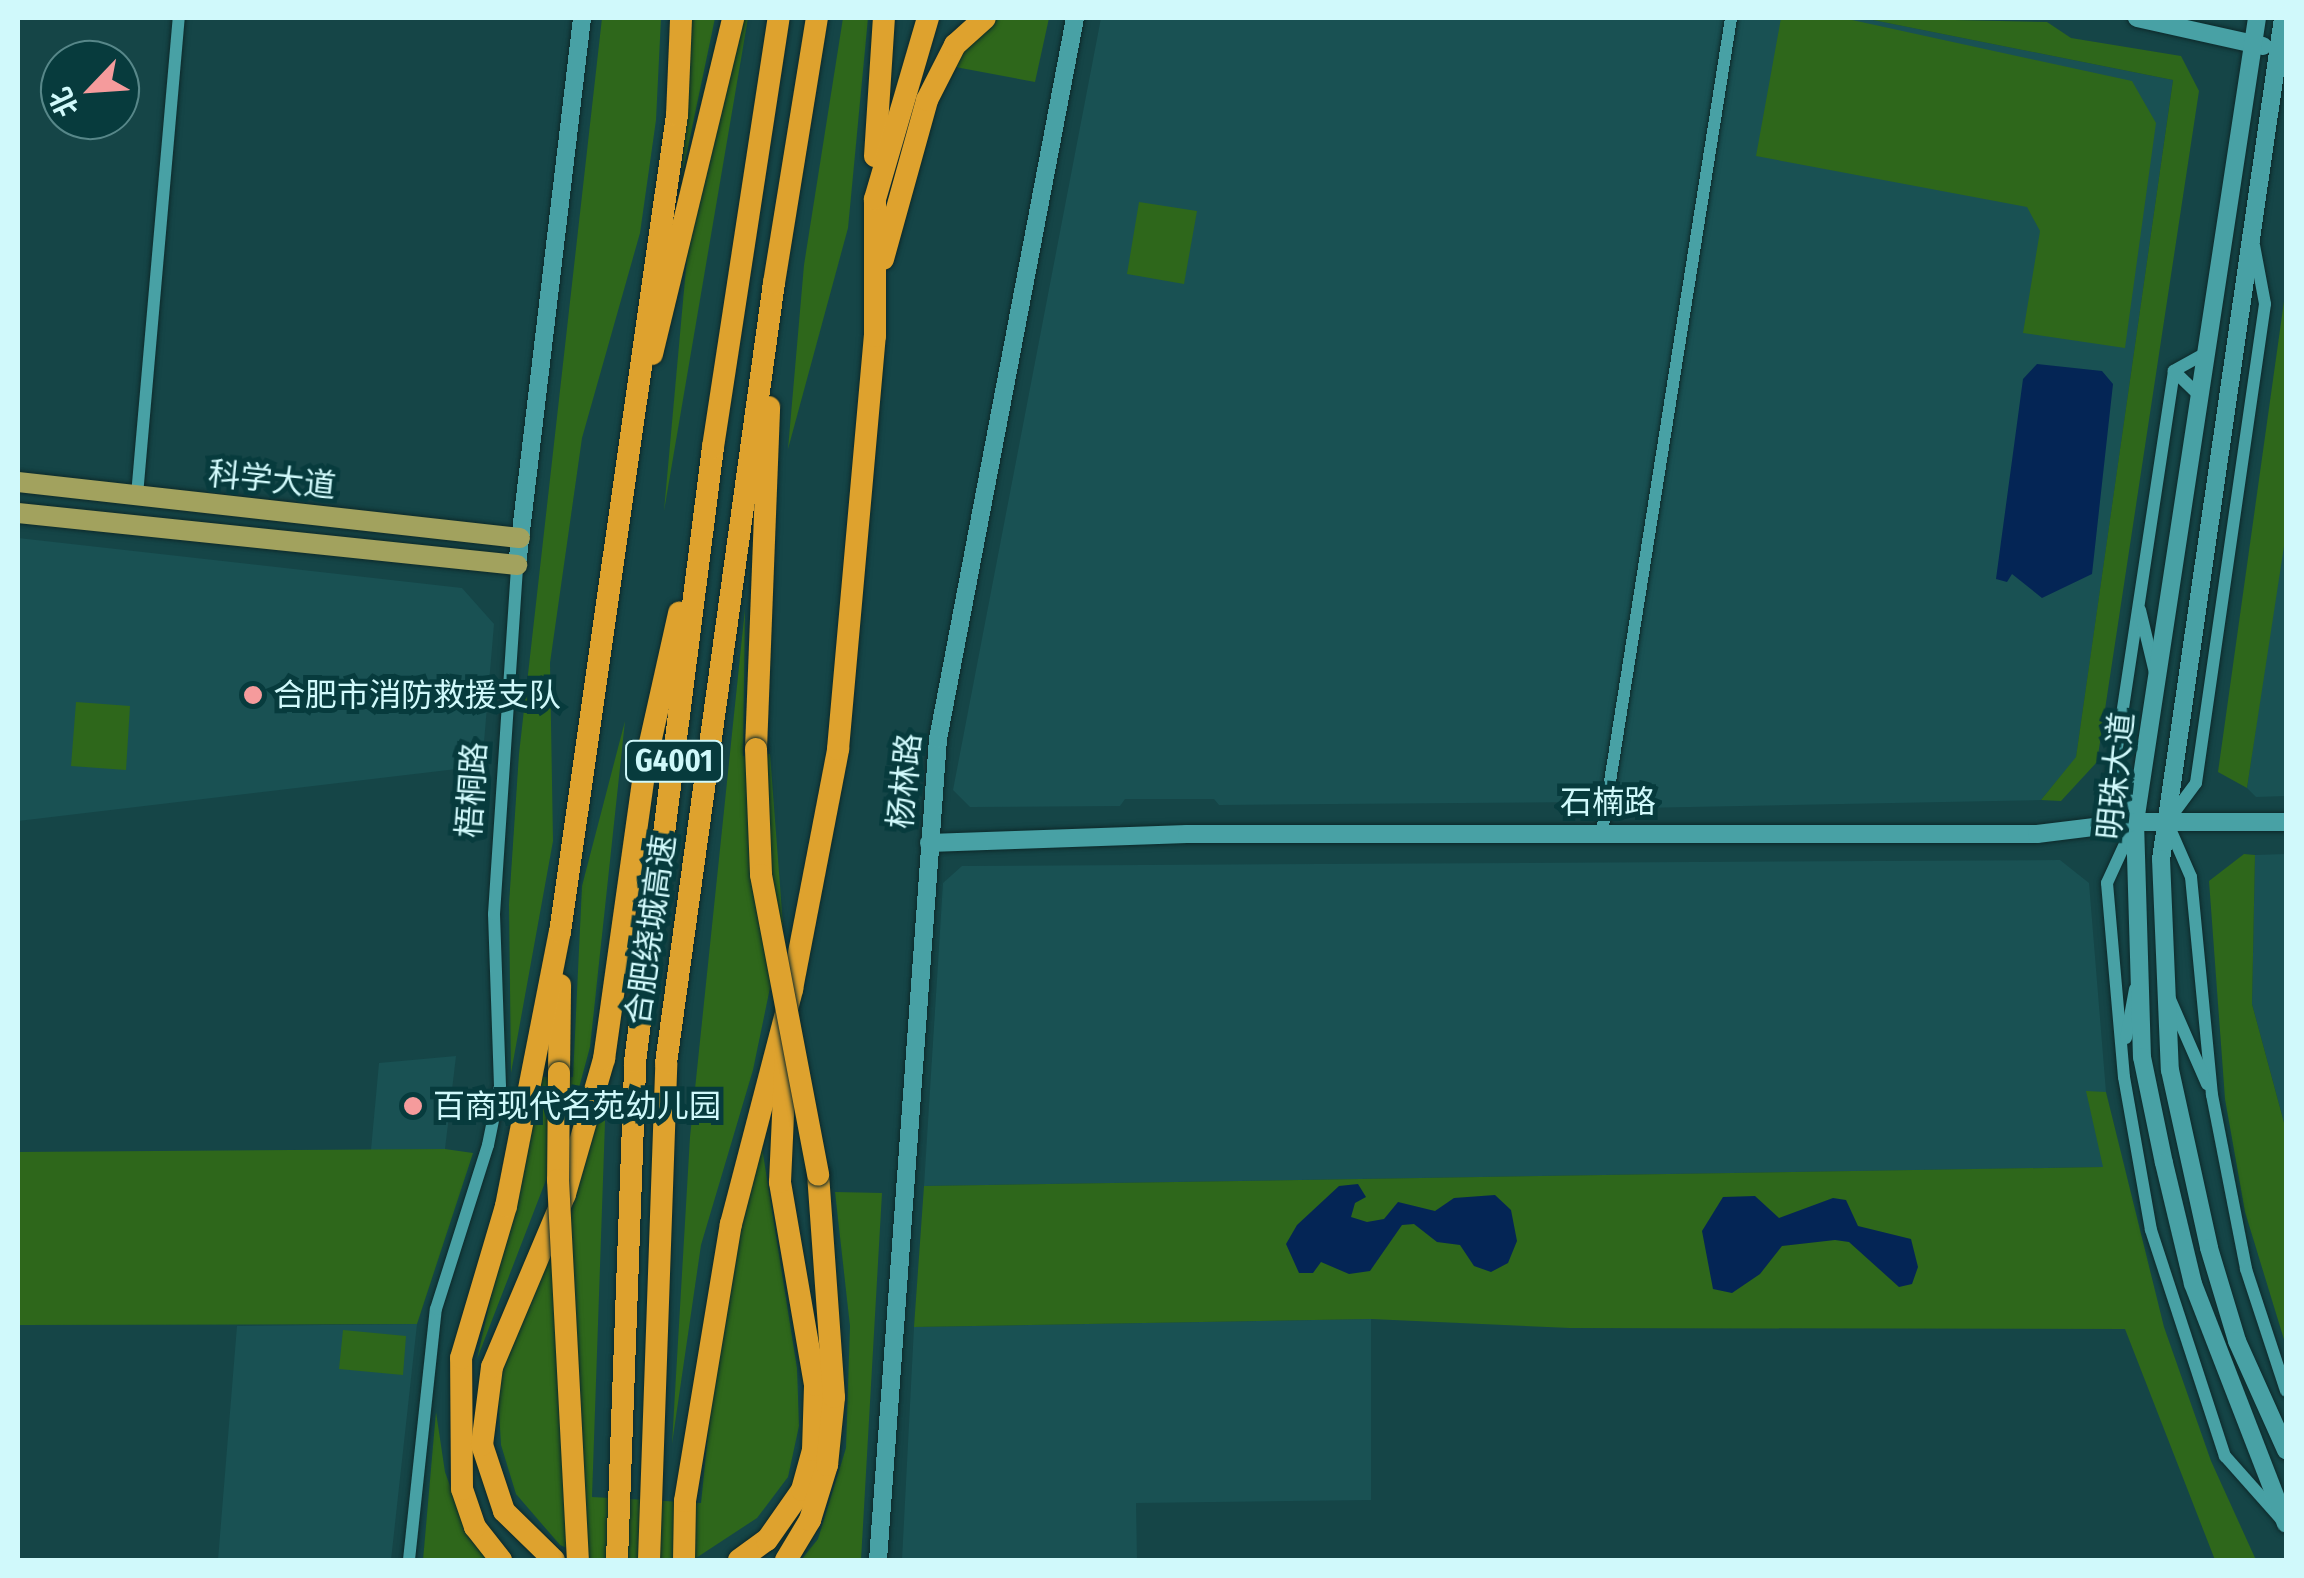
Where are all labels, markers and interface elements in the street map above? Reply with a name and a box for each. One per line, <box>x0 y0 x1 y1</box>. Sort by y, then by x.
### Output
north arrow <box>40 40 140 140</box>
text: 北 <box>43 82 85 122</box>
street label: 科学大道 <box>206 454 338 506</box>
place label: 合肥市消防救援支队 <box>273 676 561 714</box>
marker: 合肥市消防救援支队 <box>242 684 264 706</box>
street label: 明珠大道 <box>2090 710 2142 842</box>
street label: 杨林路 <box>881 731 929 831</box>
road number: G4001 <box>624 736 724 786</box>
street label: 梧桐路 <box>449 741 495 839</box>
street label: 石楠路 <box>1560 783 1656 821</box>
street label: 合肥绕城高速 <box>619 832 683 1028</box>
place label: 百商现代名苑幼儿园 <box>433 1087 721 1125</box>
marker: 百商现代名苑幼儿园 <box>402 1095 424 1117</box>

